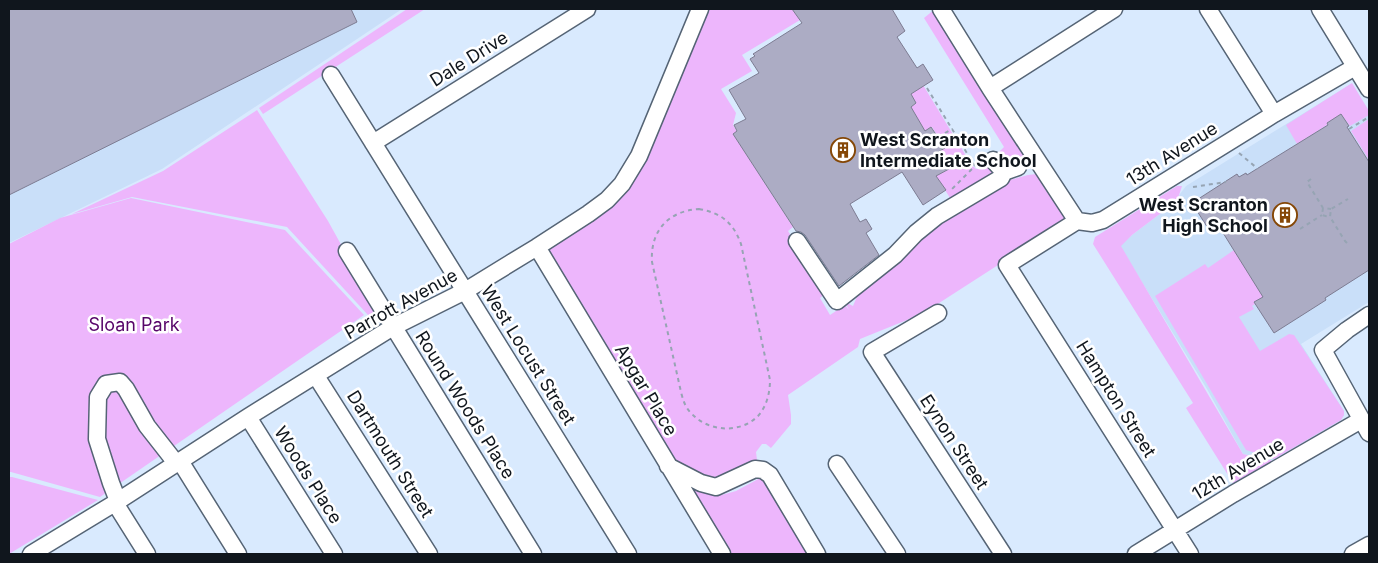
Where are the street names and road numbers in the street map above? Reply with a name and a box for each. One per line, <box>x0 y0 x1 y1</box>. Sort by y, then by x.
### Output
street label: Dale Drive <box>426 26 511 91</box>
street label: 13th Avenue <box>1122 117 1221 190</box>
street label: Parrott Avenue <box>341 264 461 343</box>
street label: West Locust Street <box>477 281 580 429</box>
street label: Round Woods Place <box>411 327 519 482</box>
street label: Hampton Street <box>1072 337 1161 461</box>
street label: Apgar Place <box>611 340 682 439</box>
street label: Dartmouth Street <box>343 386 438 521</box>
street label: Eynon Street <box>916 390 993 493</box>
street label: Woods Place <box>270 422 347 527</box>
street label: 12th Avenue <box>1188 433 1287 504</box>

